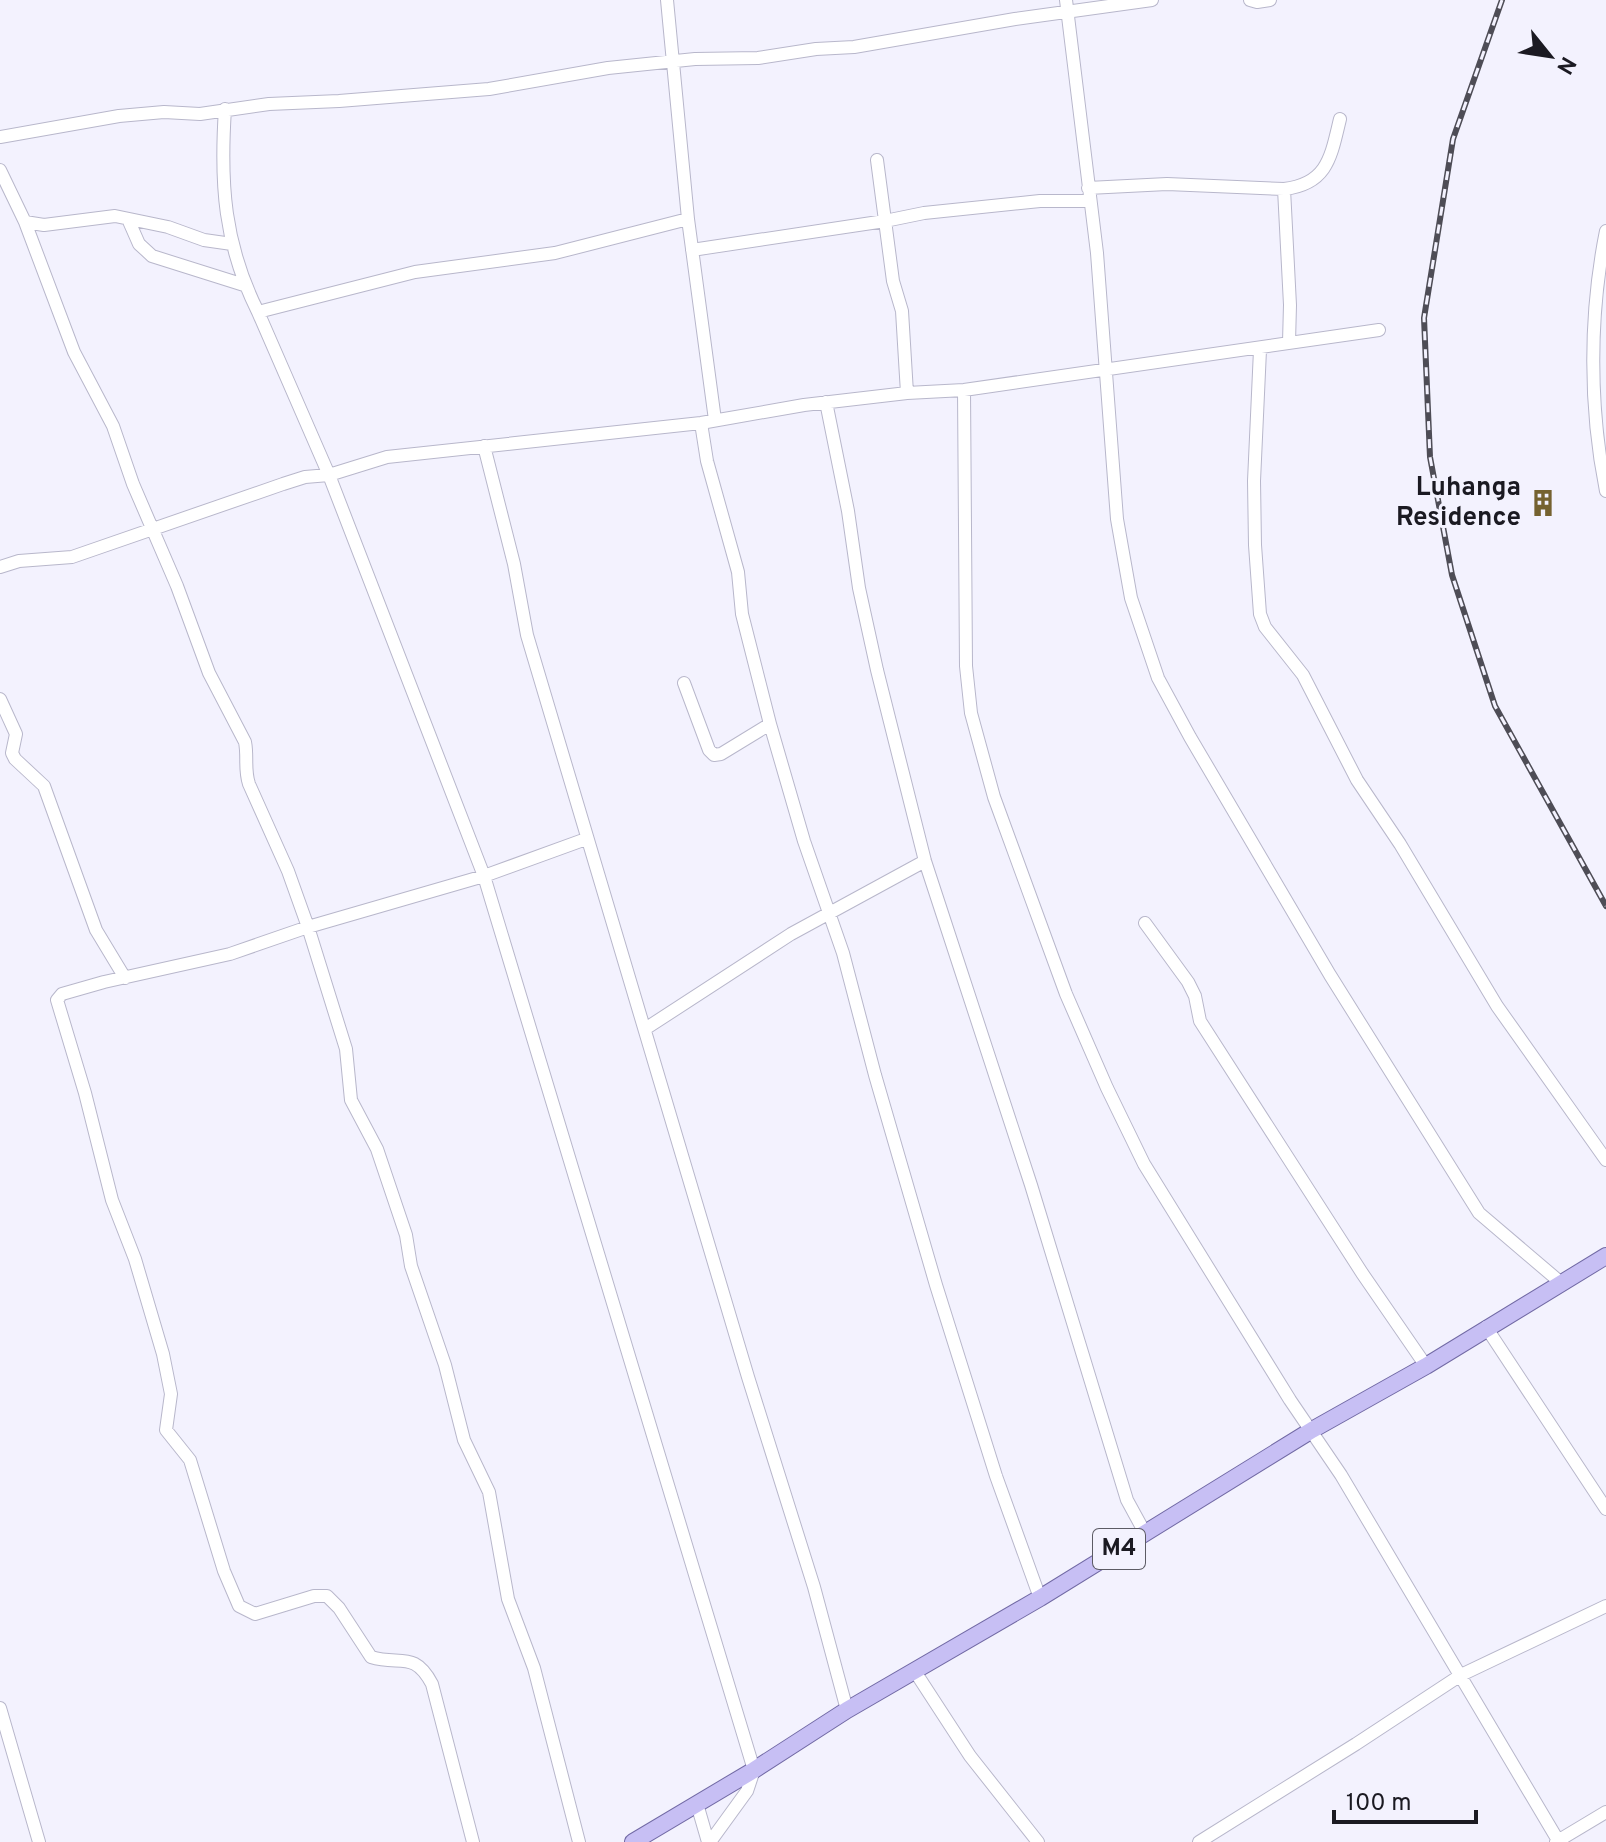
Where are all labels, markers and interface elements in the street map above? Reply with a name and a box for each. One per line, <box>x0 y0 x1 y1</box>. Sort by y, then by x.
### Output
north arrow <box>1510 16 1590 96</box>
text: N <box>1550 51 1581 78</box>
place label: Luhanga Residence <box>1396 472 1521 535</box>
building icon: Luhanga Residence <box>1528 488 1558 518</box>
road number: M4 <box>1093 1529 1145 1569</box>
scale bar <box>1334 1774 1476 1824</box>
text: 100 m <box>1346 1789 1412 1819</box>

